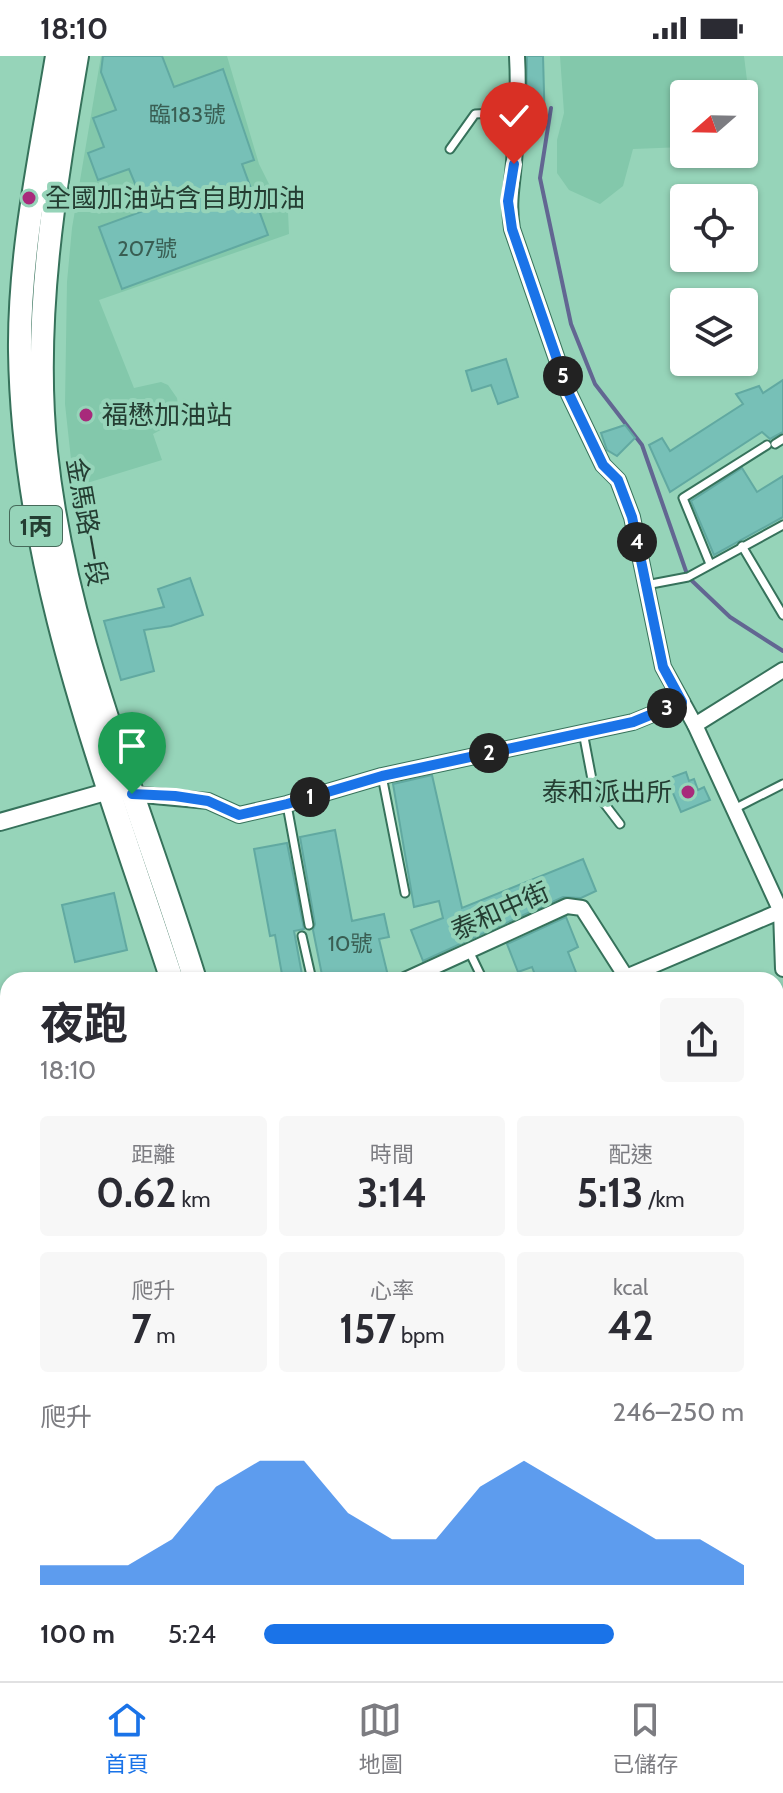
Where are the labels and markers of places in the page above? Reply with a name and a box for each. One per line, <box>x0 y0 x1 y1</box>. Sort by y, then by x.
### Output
pin <box>480 82 548 164</box>
place label: 全國加油站含自助加油 <box>45 182 305 214</box>
marker: 全國加油站含自助加油 <box>20 189 38 207</box>
pin: 5 <box>543 356 583 396</box>
place label: 福懋加油站 <box>102 399 232 431</box>
marker: 福懋加油站 <box>77 406 95 424</box>
pin: 4 <box>617 522 657 562</box>
pin: 3 <box>647 688 687 728</box>
pin <box>98 712 166 794</box>
pin: 2 <box>469 733 509 773</box>
place label: 泰和派出所 <box>542 776 672 808</box>
pin: 1 <box>290 777 330 817</box>
marker: 泰和派出所 <box>679 783 697 801</box>

